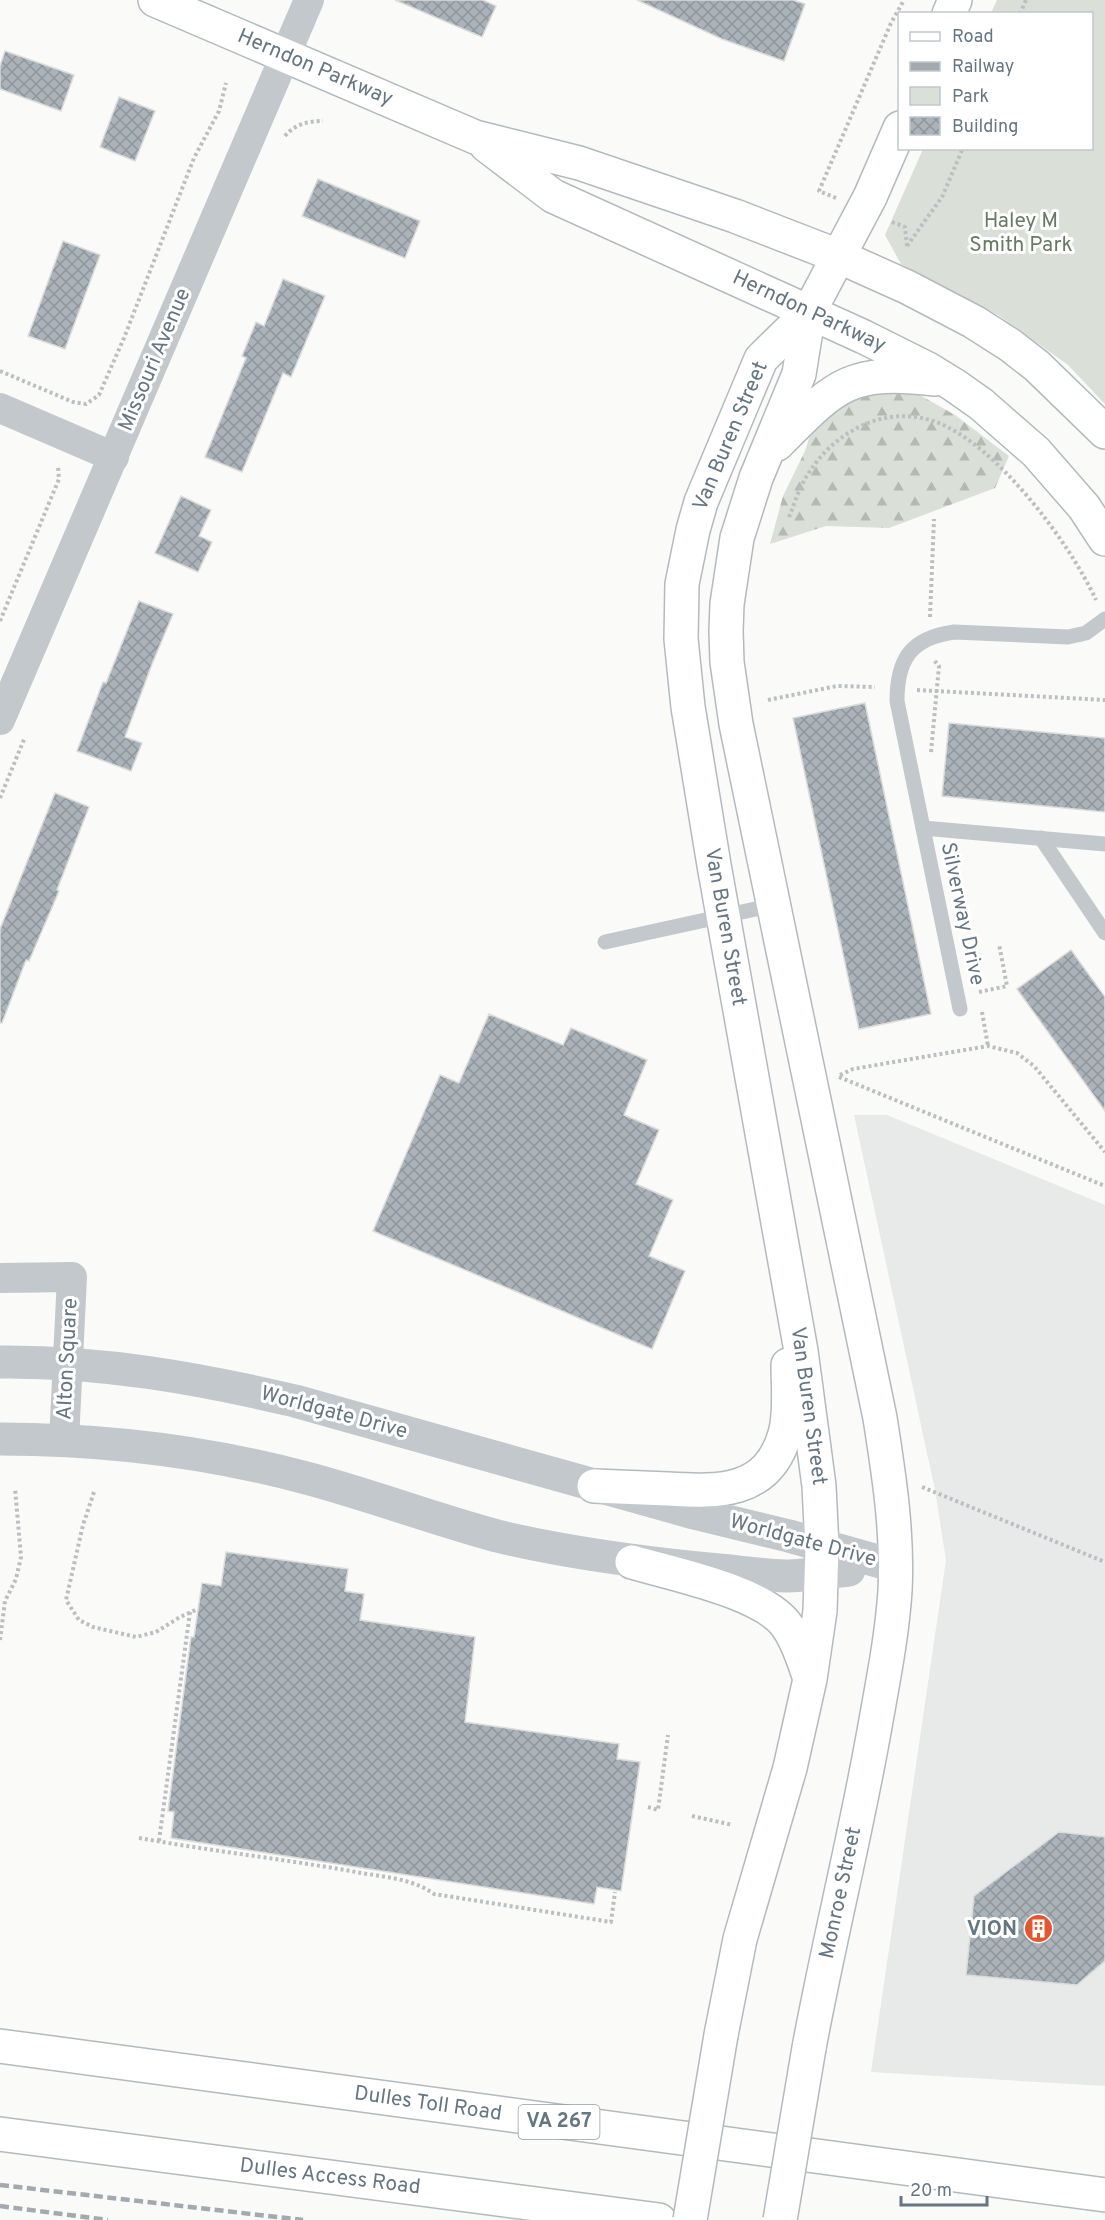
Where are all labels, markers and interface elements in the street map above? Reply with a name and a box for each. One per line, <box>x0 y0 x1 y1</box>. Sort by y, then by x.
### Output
legend <box>898 12 1093 150</box>
street label: Herndon Parkway <box>233 23 397 113</box>
text: Road <box>952 26 994 49</box>
text: Railway <box>952 56 1014 79</box>
text: Park <box>952 86 989 109</box>
text: Building <box>952 116 1018 139</box>
park label: Haley M Smith Park <box>969 208 1073 259</box>
street label: Herndon Parkway <box>728 265 890 359</box>
street label: Missouri Avenue <box>113 284 197 436</box>
street label: Van Buren Street <box>687 357 775 515</box>
street label: Silverway Drive <box>934 840 990 988</box>
street label: Van Buren Street <box>698 846 752 1008</box>
street label: Alton Square <box>51 1297 85 1421</box>
street label: Van Buren Street <box>784 1325 832 1487</box>
street label: Worldgate Drive <box>258 1380 410 1446</box>
street label: Worldgate Drive <box>727 1508 879 1574</box>
street label: Monroe Street <box>814 1824 868 1962</box>
building icon: VION <box>1022 1913 1054 1945</box>
place label: VION <box>967 1916 1017 1943</box>
street label: Dulles Toll Road <box>352 2080 504 2128</box>
road number: VA 267 <box>518 2105 600 2139</box>
street label: Dulles Access Road <box>238 2153 422 2201</box>
scale bar <box>901 2169 986 2207</box>
text: 20 m <box>910 2180 952 2203</box>

